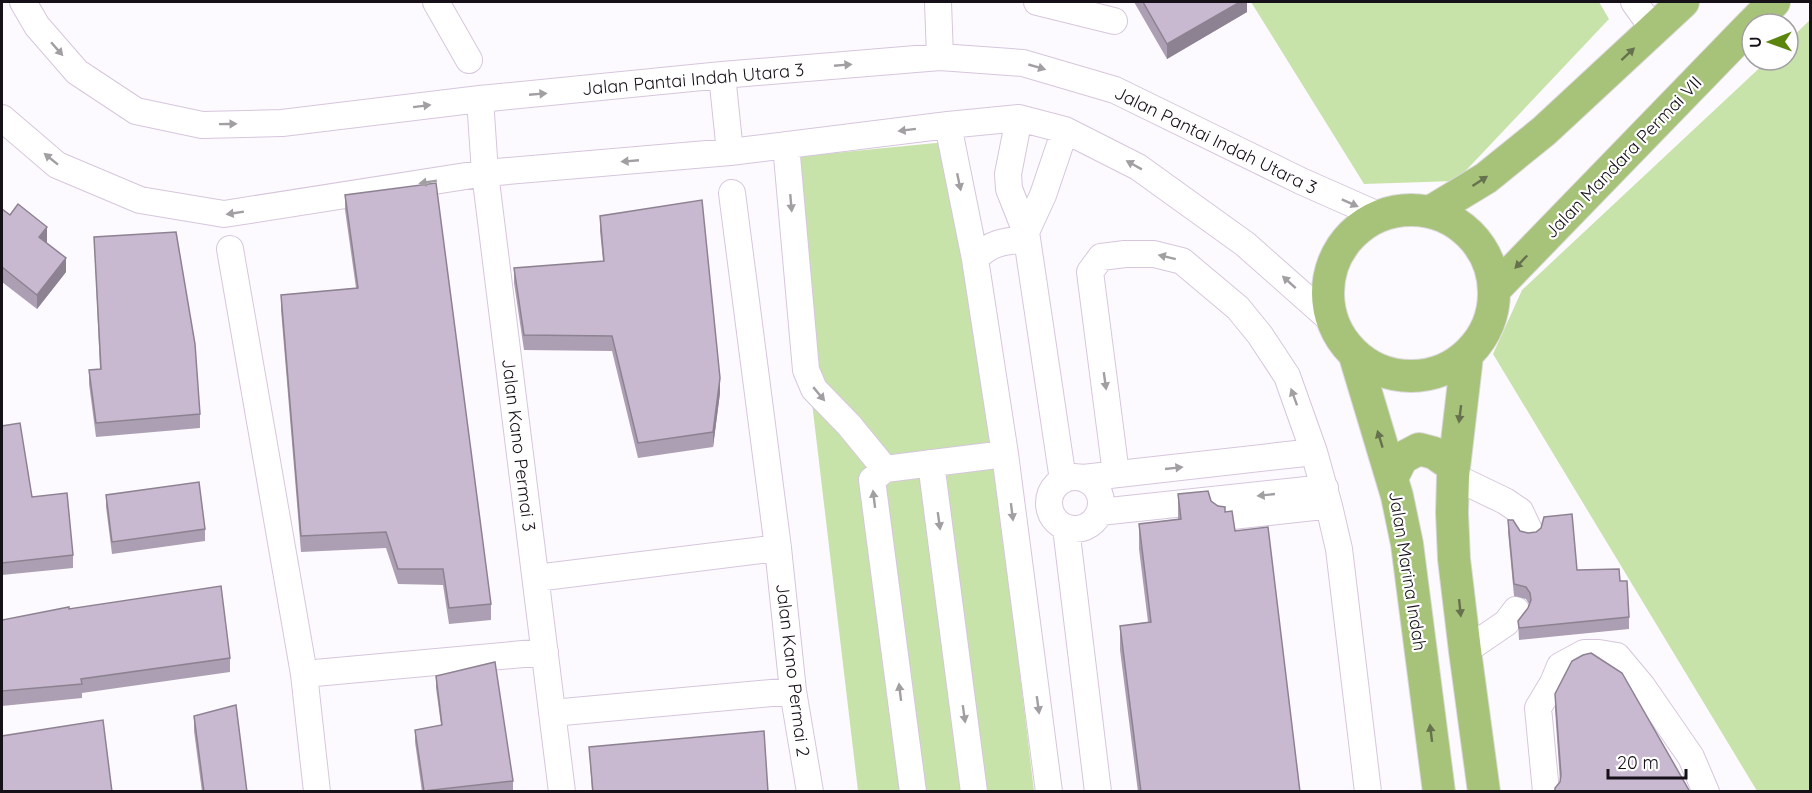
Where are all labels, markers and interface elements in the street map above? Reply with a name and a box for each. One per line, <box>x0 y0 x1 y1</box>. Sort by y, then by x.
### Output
north arrow <box>1740 12 1800 72</box>
text: U <box>1745 36 1765 48</box>
one-way arrow <box>50 41 63 56</box>
one-way arrow <box>1620 47 1635 61</box>
street label: Jalan Pantai Indah Utara 3 <box>581 58 805 100</box>
one-way arrow <box>833 60 852 70</box>
one-way arrow <box>1028 63 1046 72</box>
street label: Jalan Mandara Permai VII <box>1539 71 1707 243</box>
street label: Jalan Pantai Indah Utara 3 <box>1111 81 1321 199</box>
one-way arrow <box>529 89 548 99</box>
one-way arrow <box>412 101 431 111</box>
one-way arrow <box>218 120 237 129</box>
one-way arrow <box>897 125 916 134</box>
one-way arrow <box>44 153 59 166</box>
one-way arrow <box>621 156 640 166</box>
one-way arrow <box>1125 160 1142 170</box>
one-way arrow <box>955 173 964 192</box>
one-way arrow <box>1472 176 1488 187</box>
one-way arrow <box>418 178 437 187</box>
one-way arrow <box>786 194 796 213</box>
one-way arrow <box>1341 198 1358 207</box>
one-way arrow <box>225 208 244 217</box>
one-way arrow <box>1158 251 1177 261</box>
one-way arrow <box>1514 255 1528 270</box>
one-way arrow <box>1282 276 1297 289</box>
street label: Jalan Kano Permai 3 <box>497 357 541 533</box>
one-way arrow <box>1100 371 1109 390</box>
one-way arrow <box>813 386 826 402</box>
one-way arrow <box>1289 388 1299 406</box>
one-way arrow <box>1455 404 1465 423</box>
one-way arrow <box>1375 429 1384 447</box>
one-way arrow <box>1165 463 1184 473</box>
one-way arrow <box>870 489 879 508</box>
one-way arrow <box>1257 490 1276 500</box>
street label: Jalan Marina Indah <box>1384 490 1432 652</box>
one-way arrow <box>1008 503 1017 522</box>
one-way arrow <box>934 512 943 531</box>
street label: Jalan Kano Permai 2 <box>771 582 815 758</box>
one-way arrow <box>1455 598 1465 617</box>
one-way arrow <box>895 682 904 701</box>
one-way arrow <box>1033 696 1042 715</box>
one-way arrow <box>960 705 969 724</box>
one-way arrow <box>1427 724 1436 743</box>
scale bar <box>1608 742 1686 780</box>
text: 20 m <box>1617 751 1659 774</box>

